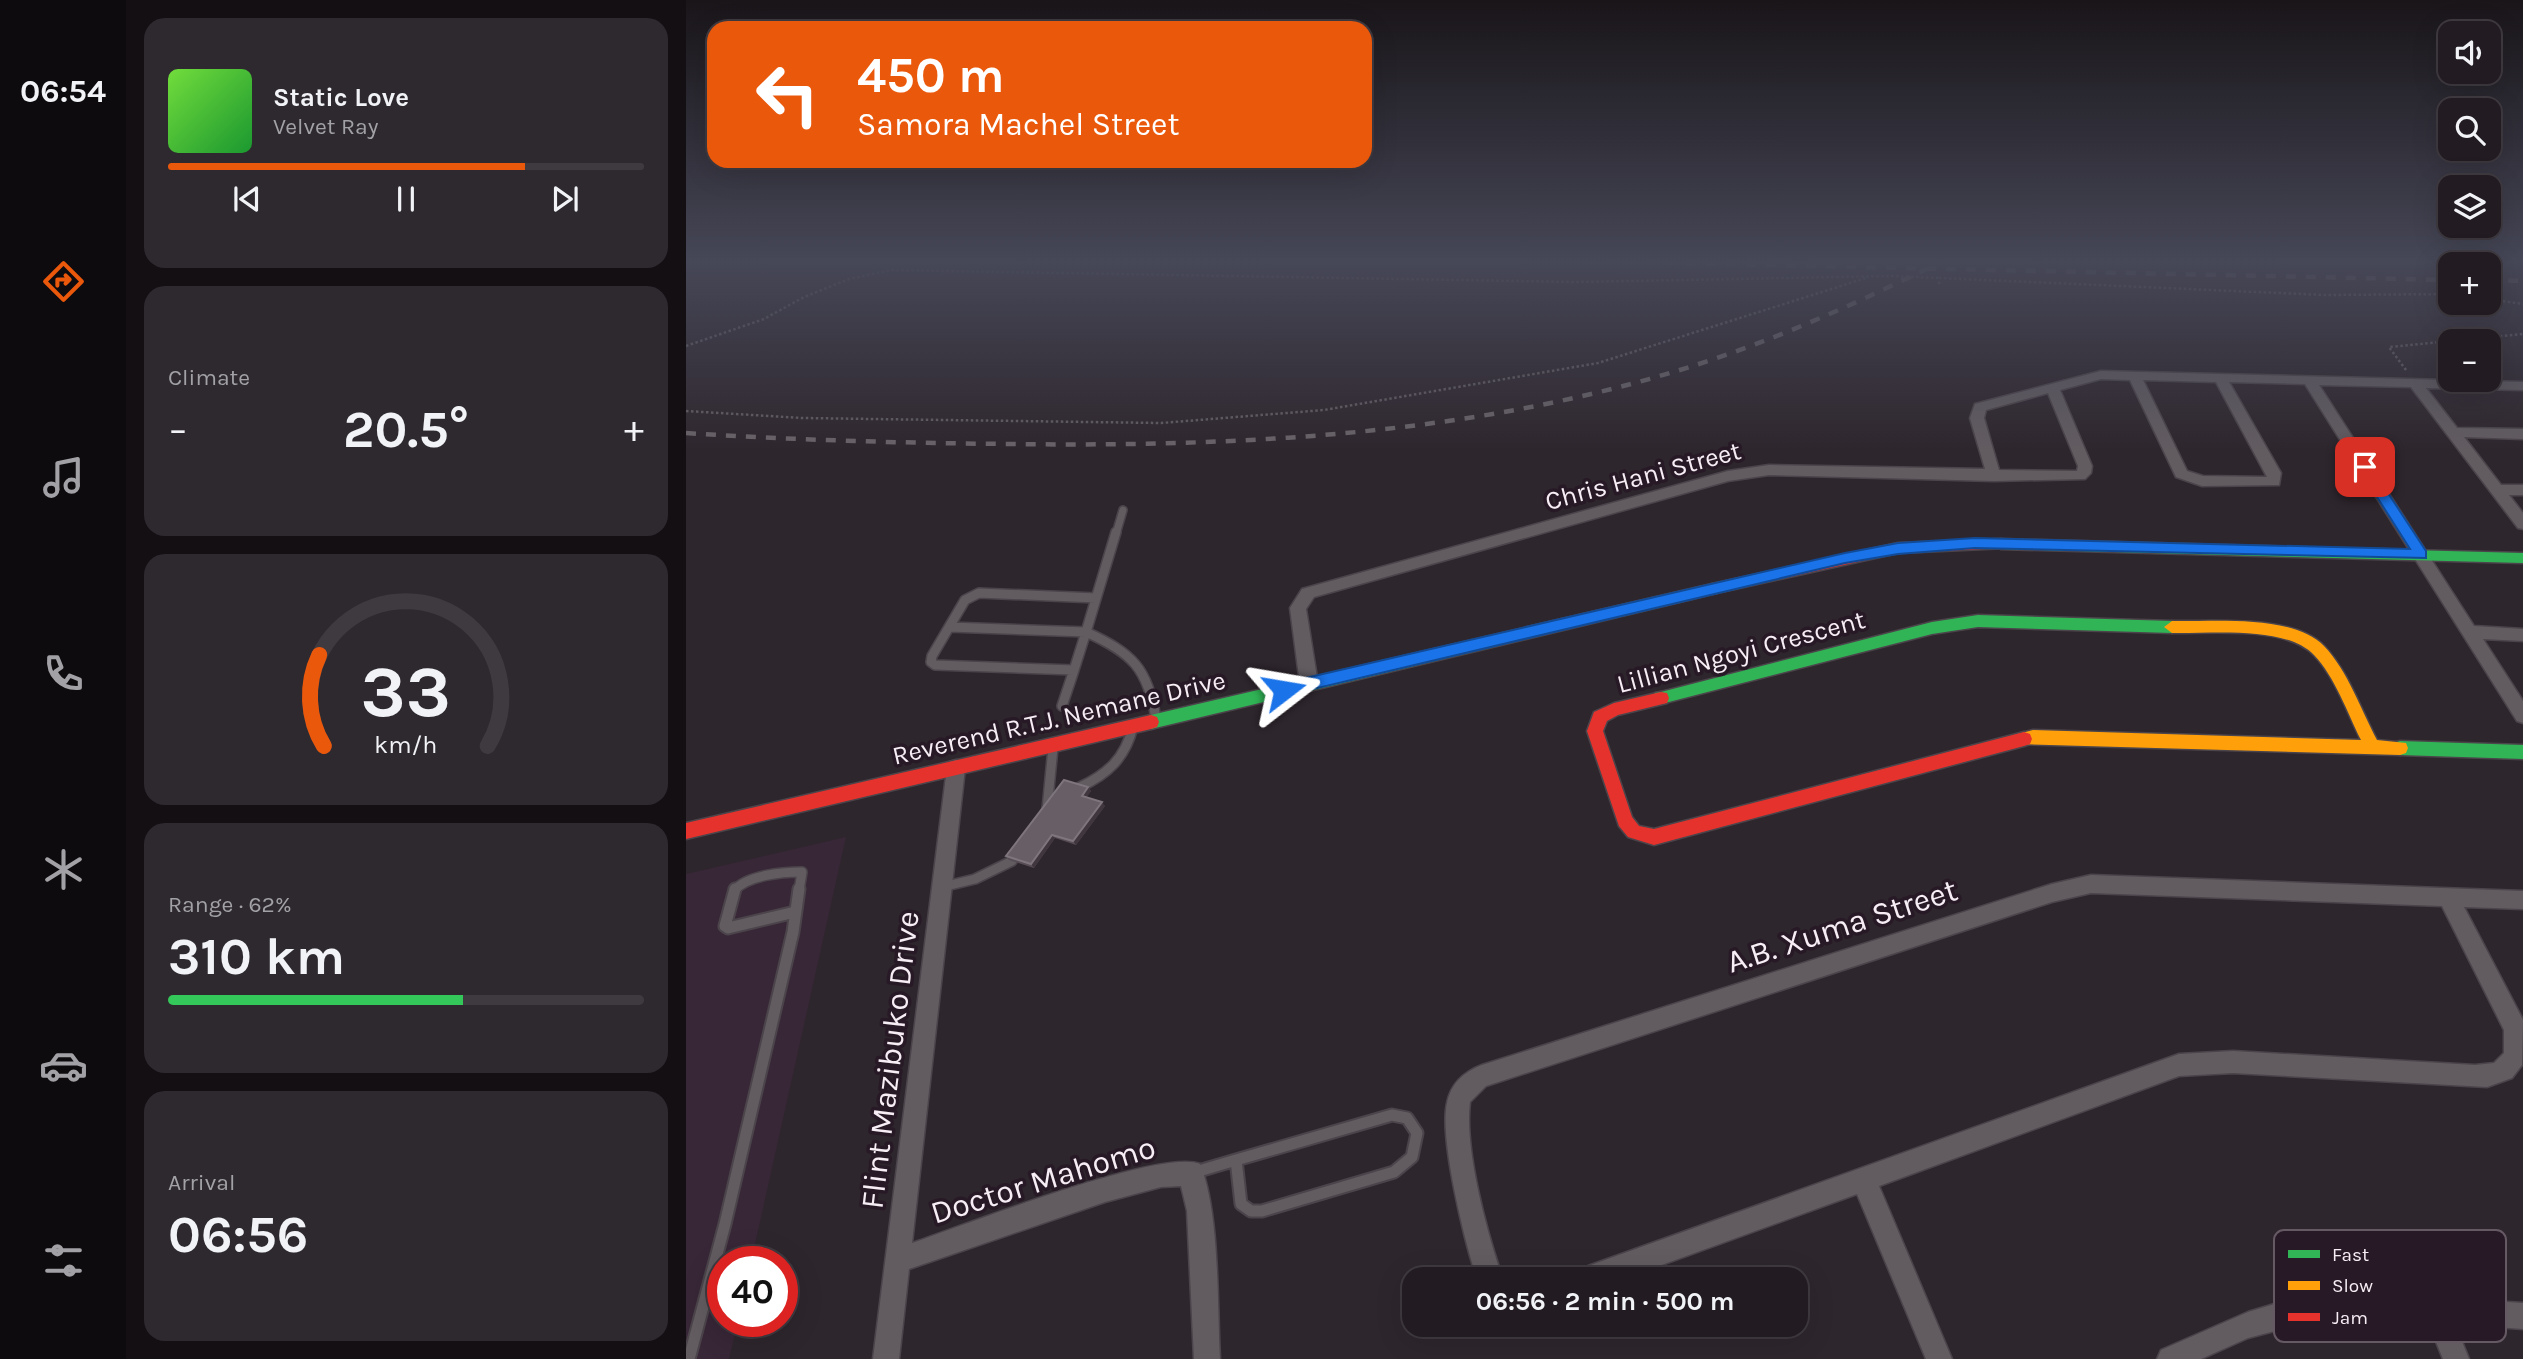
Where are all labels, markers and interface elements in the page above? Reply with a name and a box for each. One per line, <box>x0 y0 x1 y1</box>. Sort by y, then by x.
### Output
map controls <box>2438 21 2501 392</box>
button: sound <box>2438 21 2501 84</box>
text: 450 m <box>857 47 1005 104</box>
icon: left <box>742 49 833 140</box>
text: 06:54 <box>20 73 106 110</box>
text: Static Love <box>273 82 409 113</box>
button: search <box>2438 98 2501 161</box>
text: Samora Machel Street <box>857 106 1180 143</box>
text: Velvet Ray <box>273 113 378 140</box>
button: layers <box>2438 175 2501 238</box>
icon: previous <box>228 180 266 218</box>
icon: pause <box>387 180 425 218</box>
icon: next <box>546 180 584 218</box>
button: + <box>2438 252 2501 315</box>
icon: directions <box>39 257 88 306</box>
button: − <box>2438 329 2501 392</box>
text: Climate <box>168 364 250 391</box>
text: 20.5° <box>343 399 469 460</box>
text: − <box>168 407 188 452</box>
text: + <box>624 407 644 452</box>
street label: Chris Hani Street <box>1542 435 1744 517</box>
pin <box>2335 437 2395 497</box>
icon: arrive <box>2346 448 2384 486</box>
icon: music <box>39 453 88 502</box>
street label: Lillian Ngoyi Crescent <box>1614 604 1869 700</box>
icon: phone <box>39 649 88 698</box>
text: 33 <box>361 649 451 734</box>
position arrow <box>1247 653 1321 727</box>
street label: Reverend R.T.J. Nemane Drive <box>889 665 1229 771</box>
text: km/h <box>374 729 438 758</box>
icon: climate <box>39 845 88 894</box>
street label: A.B. Xuma Street <box>1722 871 1962 981</box>
text: Range · 62% <box>168 891 292 918</box>
street label: Flint Mazibuko Drive <box>853 909 927 1211</box>
text: 310 km <box>168 926 345 987</box>
icon: car <box>39 1041 88 1090</box>
street label: Doctor Mahomo <box>926 1128 1160 1232</box>
text: Arrival <box>168 1169 235 1196</box>
text: 06:56 <box>168 1204 308 1265</box>
legend <box>2274 1230 2506 1342</box>
icon: filters <box>39 1236 88 1285</box>
text: Fast <box>2332 1244 2369 1266</box>
speed limit sign: 40 <box>707 1246 798 1337</box>
text: Slow <box>2332 1275 2373 1297</box>
text: 06:56 · 2 min · 500 m <box>1476 1286 1734 1317</box>
text: Jam <box>2332 1307 2368 1329</box>

